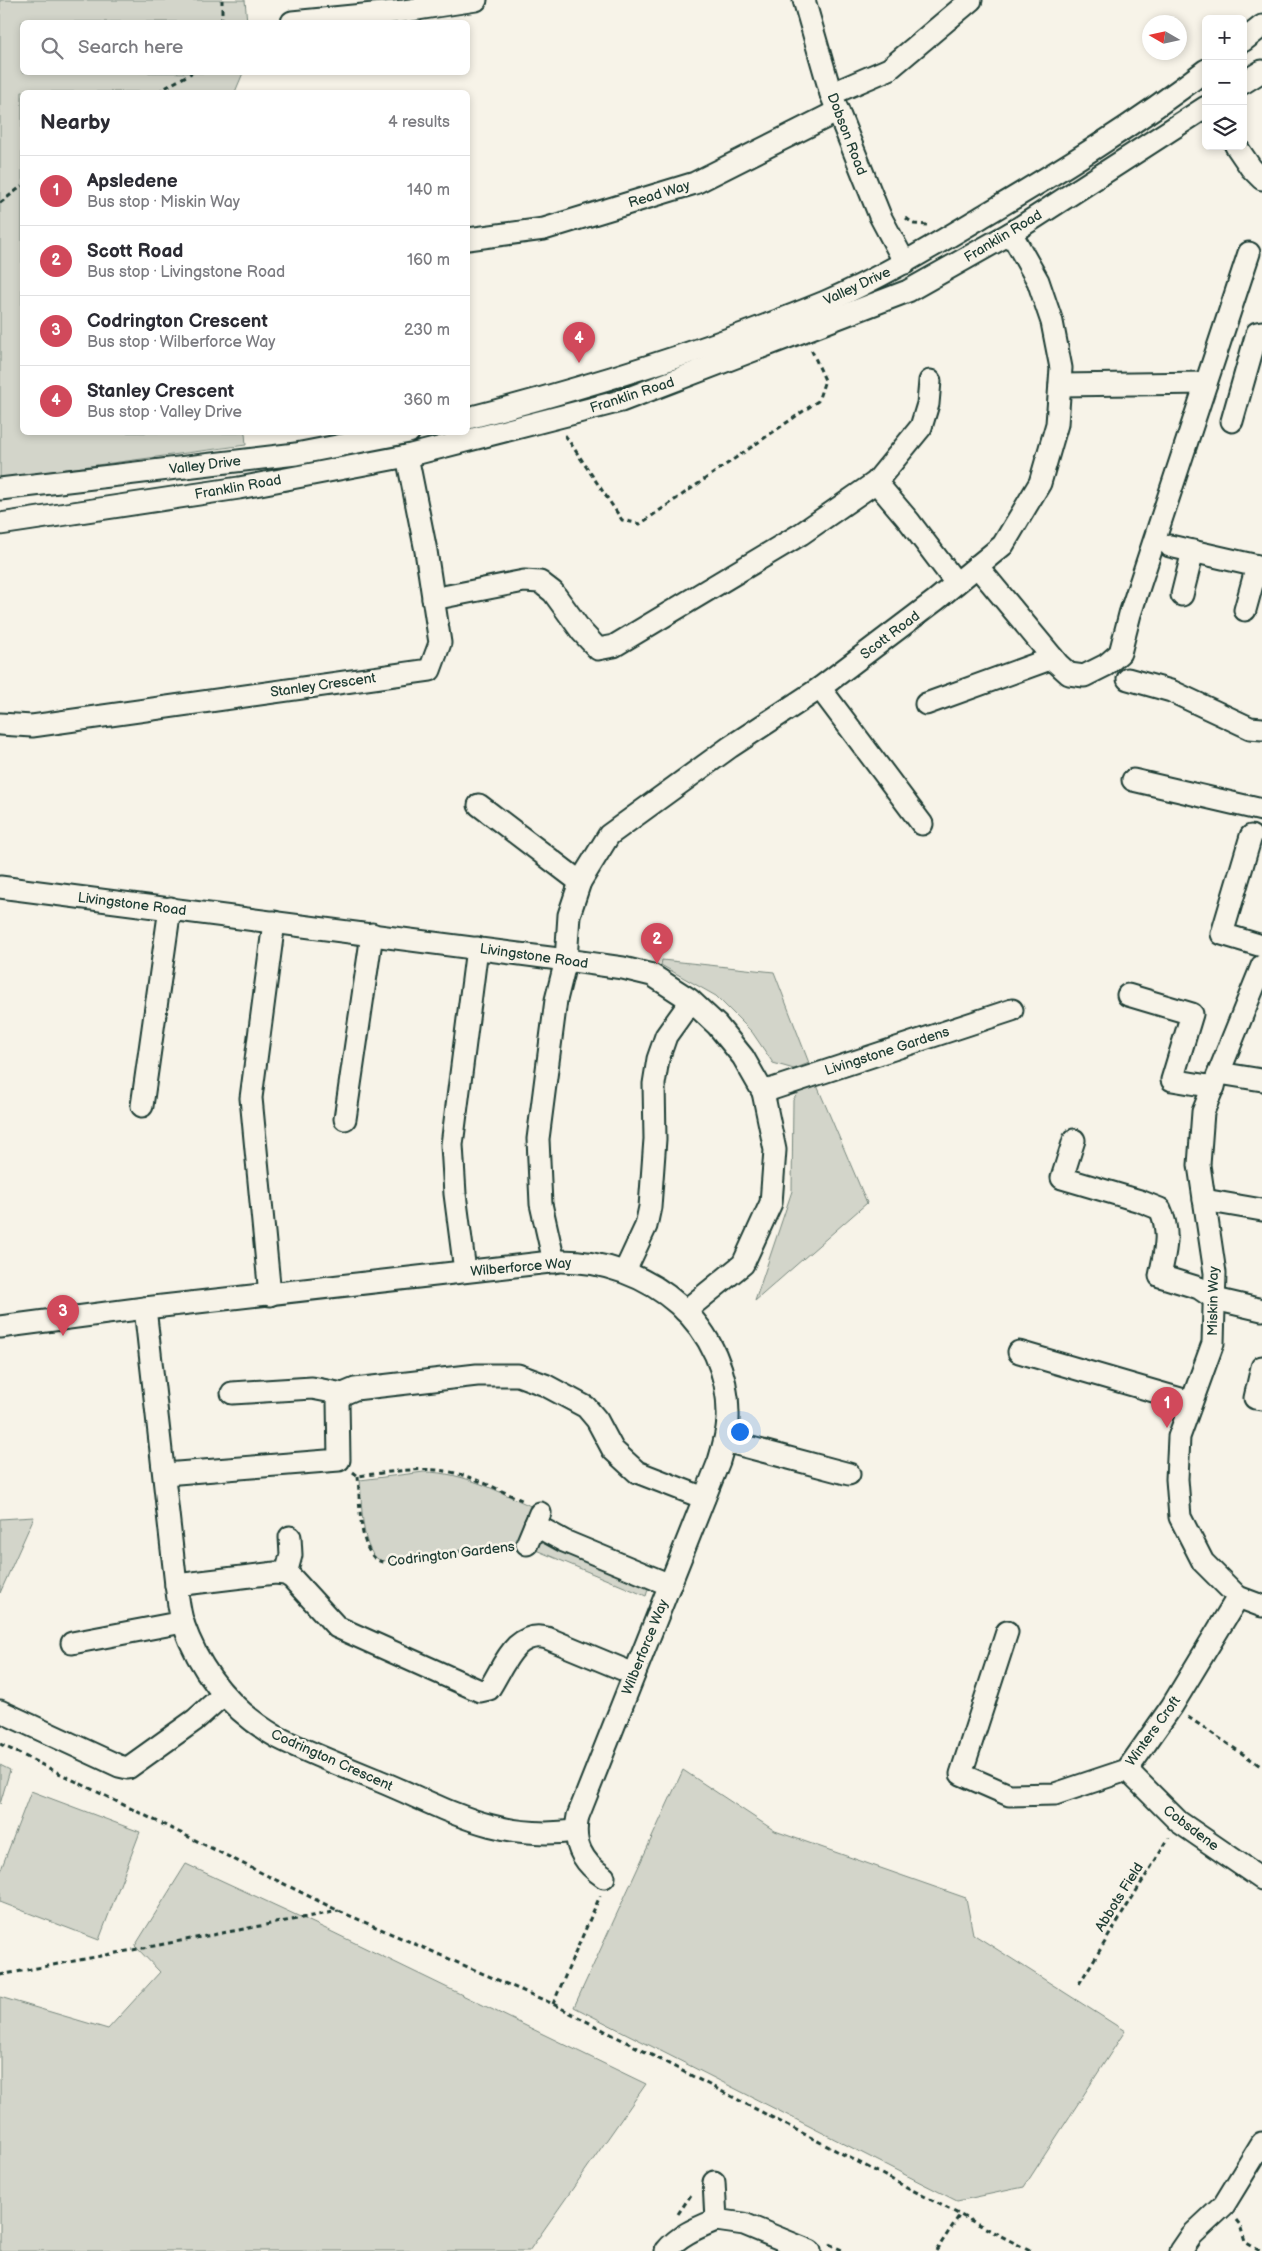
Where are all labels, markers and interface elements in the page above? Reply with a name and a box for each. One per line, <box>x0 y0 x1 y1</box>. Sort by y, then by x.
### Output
north arrow <box>1142 15 1187 60</box>
map controls <box>1202 15 1247 150</box>
button: + <box>1202 15 1247 60</box>
search box <box>20 20 470 75</box>
icon: search <box>38 34 66 62</box>
text: Search here <box>78 36 183 59</box>
button: − <box>1202 60 1247 105</box>
street label: Dobson Road <box>824 91 870 177</box>
button: layers <box>1202 105 1247 150</box>
text: Nearby <box>40 110 110 135</box>
text: 4 results <box>388 113 450 132</box>
text: Apsledene <box>87 170 178 193</box>
street label: Read Way <box>626 176 693 211</box>
text: 1 <box>53 181 59 200</box>
text: 140 m <box>407 181 450 200</box>
text: Bus stop · Miskin Way <box>87 193 240 212</box>
street label: Franklin Road <box>961 206 1045 266</box>
text: Scott Road <box>87 240 183 263</box>
text: 2 <box>51 251 61 270</box>
text: 160 m <box>407 251 450 270</box>
text: Bus stop · Livingstone Road <box>87 263 285 282</box>
street label: Valley Drive <box>821 263 893 309</box>
text: Codrington Crescent <box>87 310 268 333</box>
text: 3 <box>51 321 61 340</box>
text: 230 m <box>404 321 450 340</box>
pin: 4 <box>563 322 595 363</box>
text: Bus stop · Wilberforce Way <box>87 333 276 352</box>
street label: Franklin Road <box>588 373 676 417</box>
text: Stanley Crescent <box>87 380 234 403</box>
text: 4 <box>51 391 61 410</box>
text: 360 m <box>403 391 450 410</box>
text: Bus stop · Valley Drive <box>87 403 242 422</box>
street label: Valley Drive <box>168 452 242 478</box>
street label: Franklin Road <box>193 471 283 503</box>
street label: Scott Road <box>857 607 923 663</box>
street label: Stanley Crescent <box>269 669 378 701</box>
street label: Livingstone Road <box>77 889 187 919</box>
pin: 2 <box>641 923 673 964</box>
street label: Livingstone Road <box>479 940 589 972</box>
street label: Livingstone Gardens <box>823 1023 951 1079</box>
street label: Wilberforce Way <box>470 1254 573 1280</box>
street label: Miskin Way <box>1204 1265 1222 1336</box>
pin: 3 <box>47 1295 79 1336</box>
pin: 1 <box>1151 1387 1183 1428</box>
your location <box>727 1419 753 1445</box>
street label: Codrington Gardens <box>386 1538 516 1570</box>
street label: Wilberforce Way <box>618 1596 672 1697</box>
street label: Winters Croft <box>1122 1692 1185 1769</box>
street label: Codrington Crescent <box>268 1725 396 1795</box>
street label: Cobsdene <box>1160 1802 1222 1854</box>
street label: Abbots Field <box>1091 1859 1147 1935</box>

